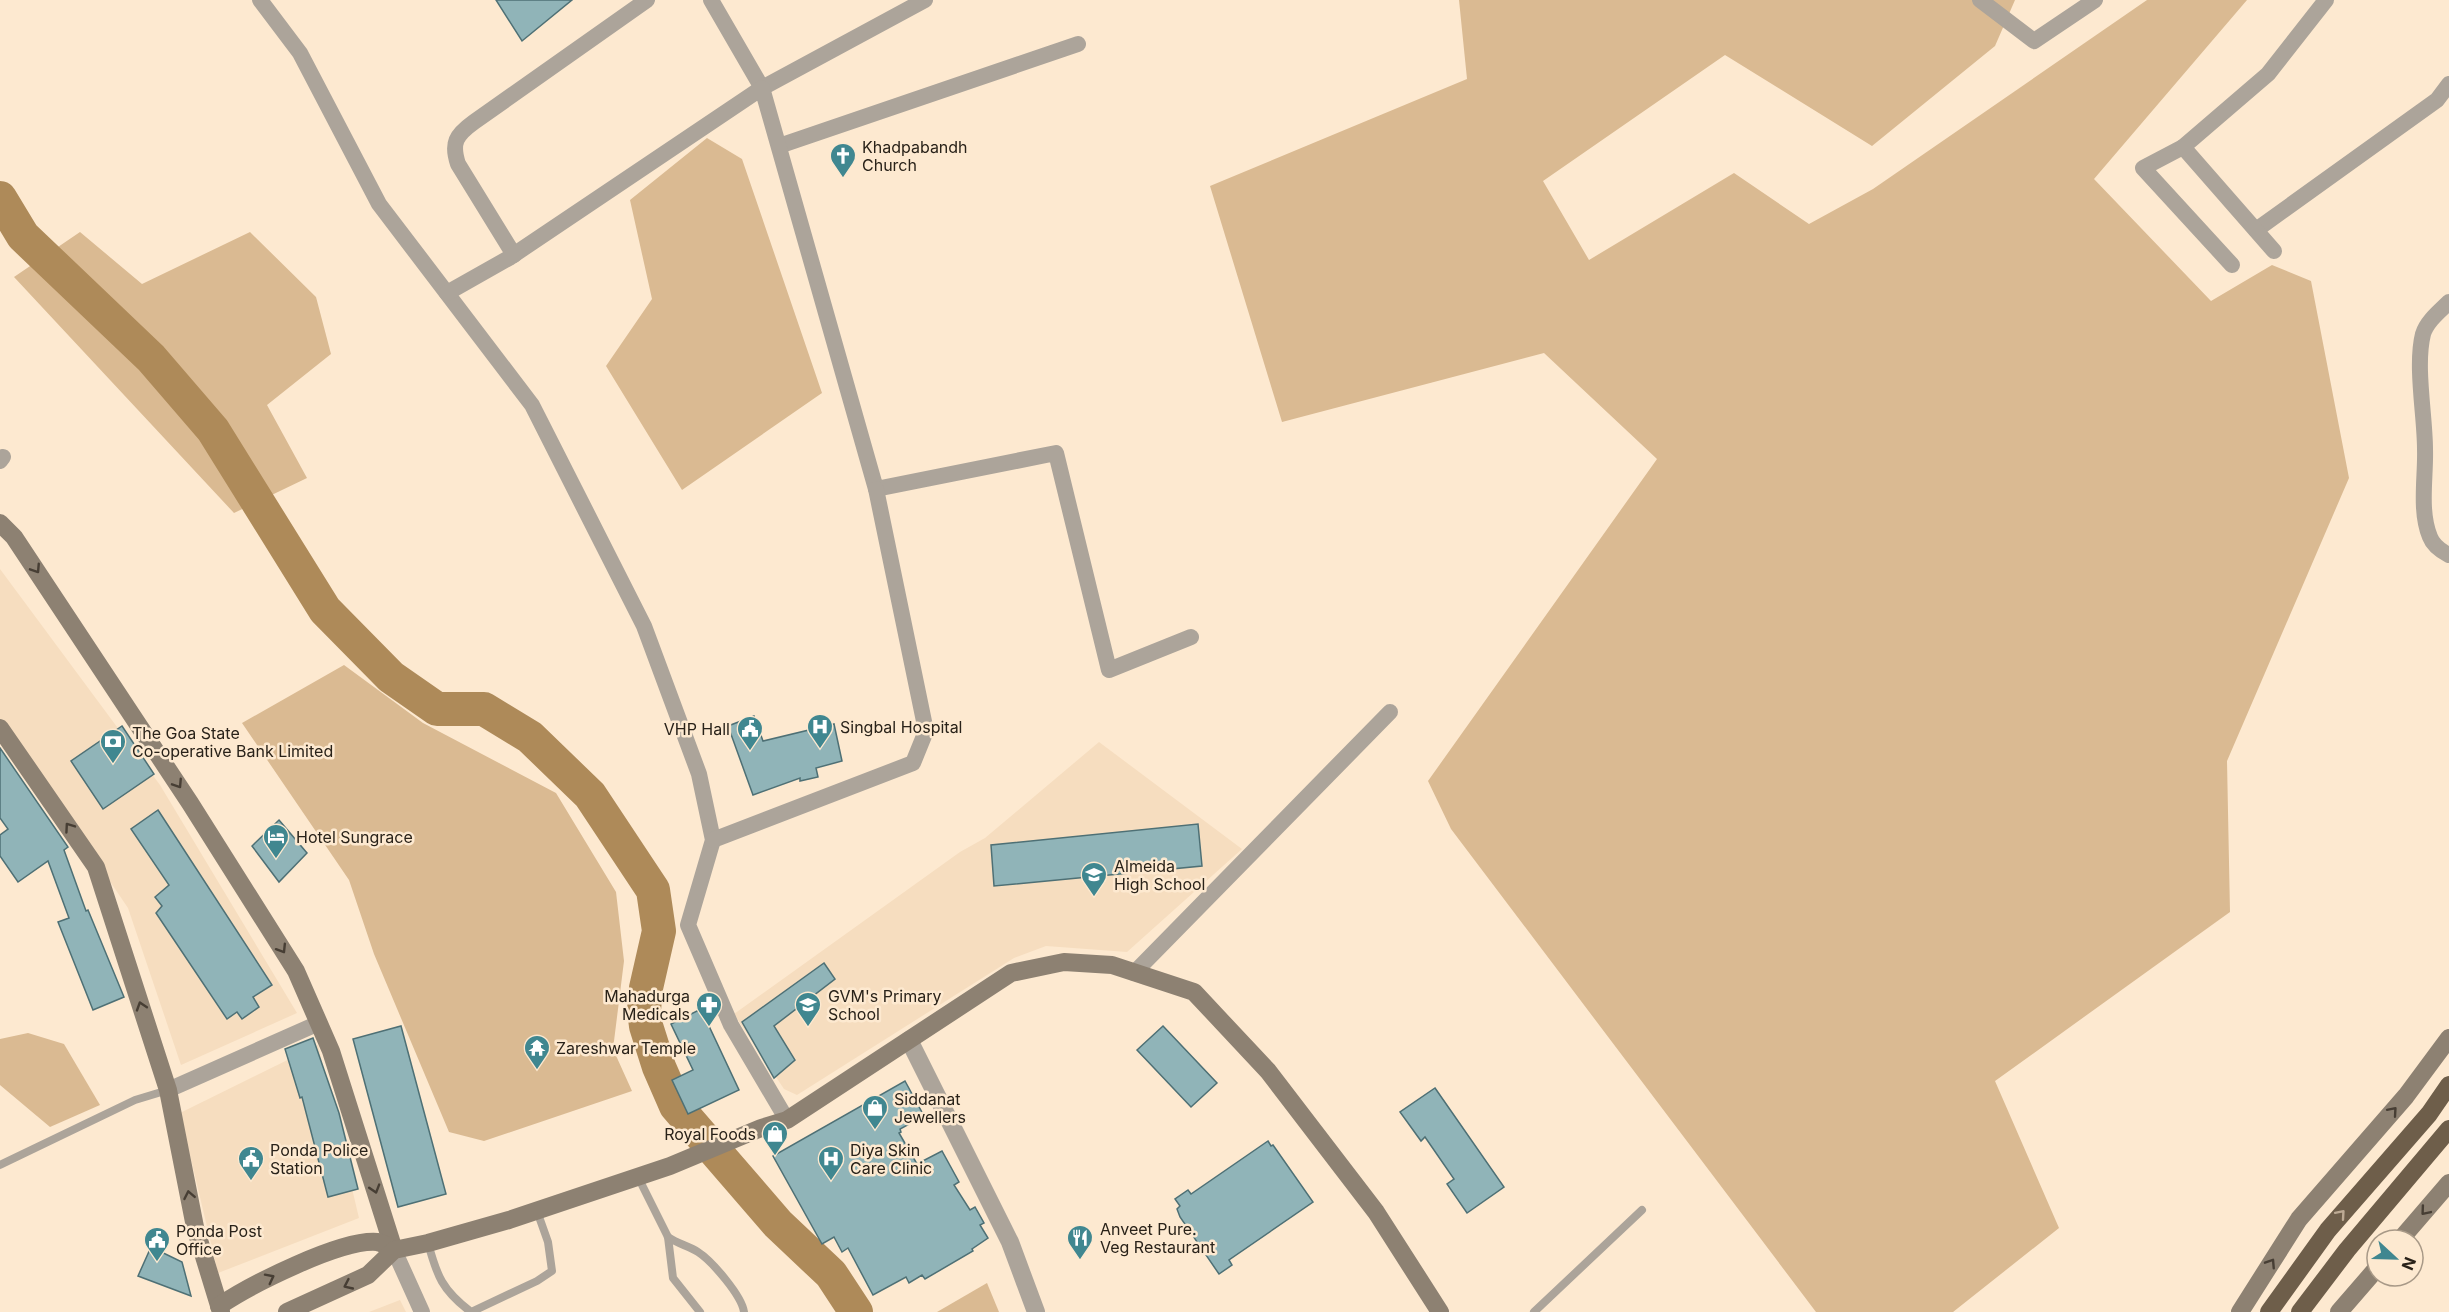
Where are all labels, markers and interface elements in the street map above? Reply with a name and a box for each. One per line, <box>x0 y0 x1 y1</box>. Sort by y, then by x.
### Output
place label: Khadpabandh Church <box>862 137 968 175</box>
church icon: Khadpabandh Church <box>828 141 858 179</box>
one-way arrow <box>28 563 40 573</box>
hospital icon: Singbal Hospital <box>805 712 835 750</box>
public building icon: VHP Hall <box>735 714 765 752</box>
place label: Singbal Hospital <box>840 717 963 737</box>
place label: VHP Hall <box>664 719 730 739</box>
place label: The Goa State Co-operative Bank Limited <box>132 723 333 761</box>
bank icon: The Goa State Co-operative Bank Limited <box>98 727 128 765</box>
one-way arrow <box>171 778 182 789</box>
one-way arrow <box>65 822 76 833</box>
hotel icon: Hotel Sungrace <box>261 822 291 860</box>
place label: Hotel Sungrace <box>296 827 413 847</box>
place label: Almeida High School <box>1114 856 1205 894</box>
school or university icon: Almeida High School <box>1079 860 1109 898</box>
one-way arrow <box>275 943 287 953</box>
place label: Mahadurga Medicals <box>604 986 690 1024</box>
place label: GVM's Primary School <box>828 986 941 1024</box>
pharmacy icon: Mahadurga Medicals <box>694 990 724 1028</box>
school or university icon: GVM's Primary School <box>793 990 823 1028</box>
one-way arrow <box>136 1001 148 1012</box>
temple icon: Zareshwar Temple <box>522 1033 552 1071</box>
place label: Zareshwar Temple <box>556 1038 696 1058</box>
place label: Siddanat Jewellers <box>894 1089 966 1127</box>
shop icon: Siddanat Jewellers <box>860 1093 890 1131</box>
one-way arrow <box>2386 1107 2397 1118</box>
shop icon: Royal Foods <box>760 1119 790 1157</box>
place label: Royal Foods <box>664 1124 756 1144</box>
place label: Ponda Police Station <box>270 1140 368 1178</box>
place label: Diya Skin Care Clinic <box>850 1140 932 1178</box>
public building icon: Ponda Police Station <box>236 1144 266 1182</box>
hospital icon: Diya Skin Care Clinic <box>816 1144 846 1182</box>
one-way arrow <box>368 1183 380 1194</box>
one-way arrow <box>183 1190 196 1200</box>
one-way arrow <box>2421 1204 2432 1215</box>
one-way arrow <box>2334 1211 2345 1221</box>
place label: Anveet Pure. Veg Restaurant <box>1100 1219 1215 1257</box>
place label: Ponda Post Office <box>176 1221 262 1259</box>
restaurant icon: Anveet Pure. Veg Restaurant <box>1065 1223 1095 1261</box>
public building icon: Ponda Post Office <box>142 1225 172 1263</box>
north arrow <box>2365 1228 2425 1288</box>
text: N <box>2397 1254 2420 1273</box>
one-way arrow <box>2264 1259 2275 1270</box>
one-way arrow <box>264 1274 275 1285</box>
one-way arrow <box>343 1277 354 1289</box>

